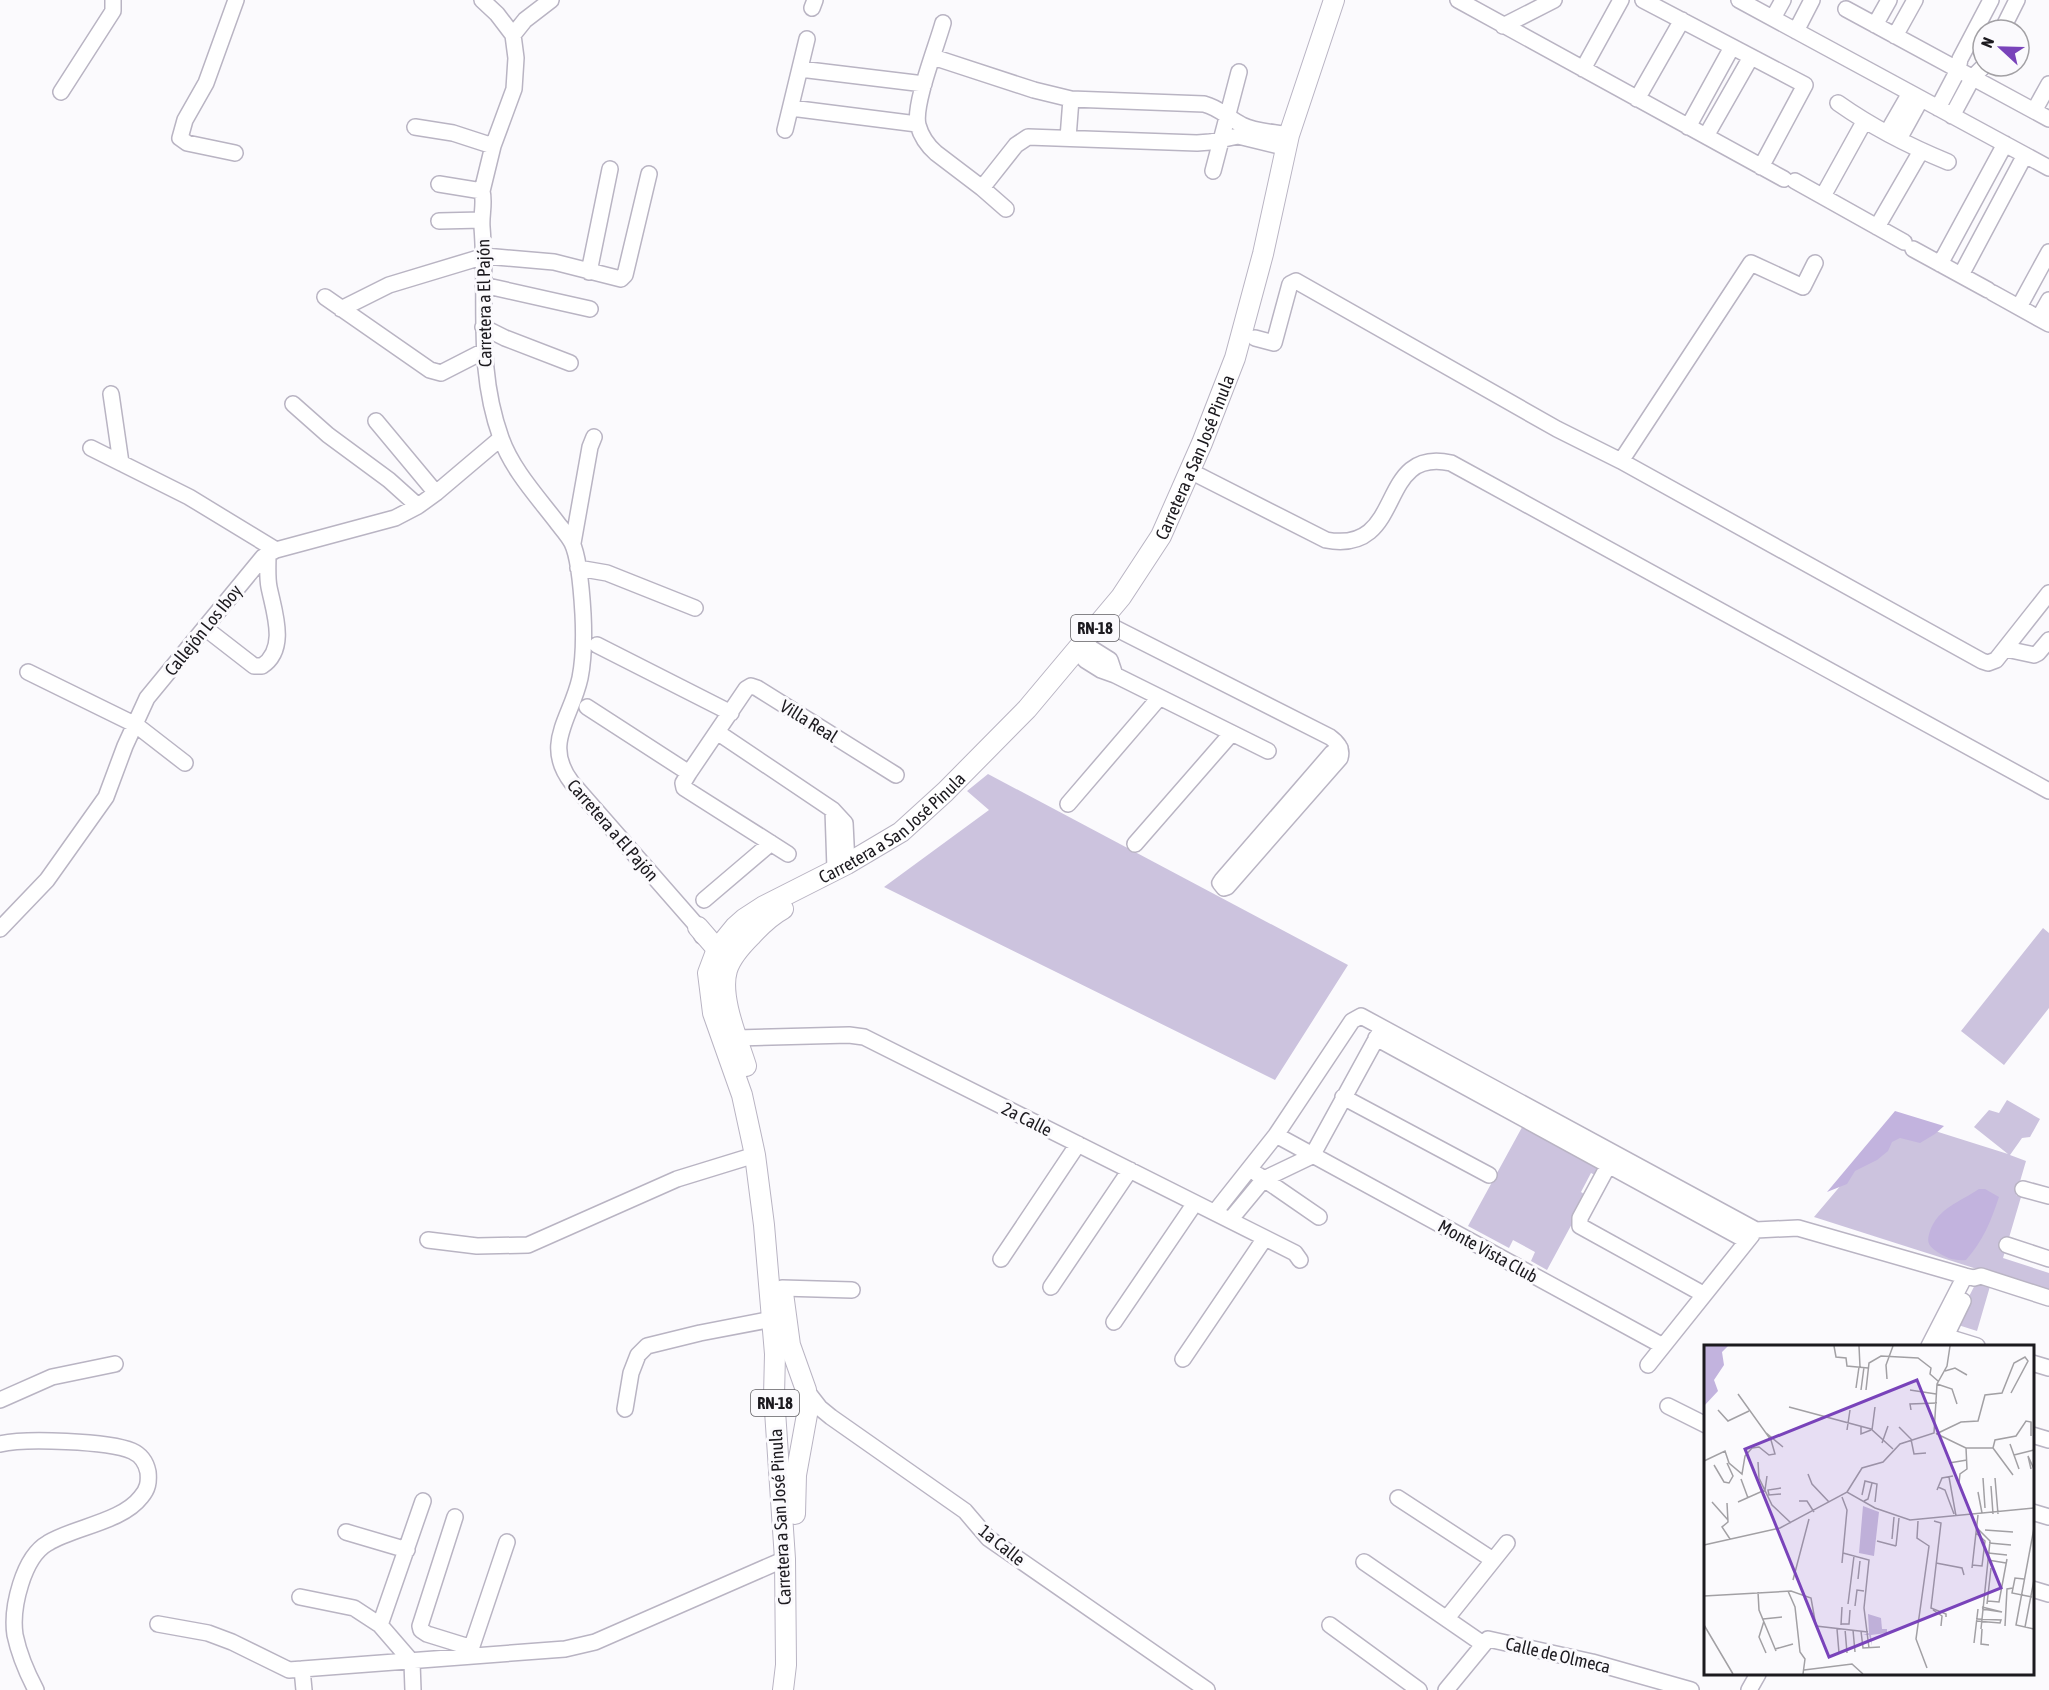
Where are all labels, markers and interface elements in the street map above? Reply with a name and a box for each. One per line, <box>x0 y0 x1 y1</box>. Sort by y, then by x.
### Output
north arrow <box>1971 18 2031 78</box>
text: N <box>1977 35 1997 50</box>
street label: Carretera a El Pajón <box>472 239 496 367</box>
street label: Carretera a San José Pinula <box>1150 372 1238 543</box>
street label: Callejón Los Iboy <box>160 580 246 680</box>
road number: RN-18 <box>1071 615 1119 641</box>
street label: Villa Real <box>776 695 842 747</box>
street label: Carretera a San José Pinula <box>815 768 969 887</box>
street label: Carretera a El Pajón <box>563 775 663 885</box>
street label: 2a Calle <box>998 1098 1056 1140</box>
street label: Monte Vista Club <box>1435 1215 1541 1287</box>
inset map <box>1704 1345 2034 1675</box>
road number: RN-18 <box>751 1390 799 1416</box>
street label: Carretera a San José Pinula <box>765 1428 795 1606</box>
street label: 1a Calle <box>975 1520 1029 1570</box>
street label: Calle de Olmeca <box>1504 1633 1612 1677</box>

